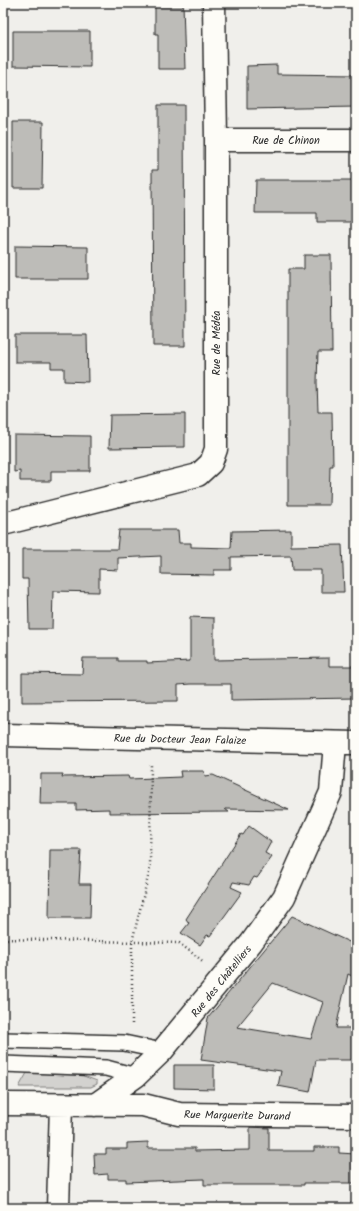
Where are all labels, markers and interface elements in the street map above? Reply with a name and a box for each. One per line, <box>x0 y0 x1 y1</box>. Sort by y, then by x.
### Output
street label: Rue de Chinon <box>252 132 320 150</box>
street label: Rue de Médéa <box>208 311 226 375</box>
street label: Rue du Docteur Jean Falaize <box>114 730 246 750</box>
street label: Rue des Châtelliers <box>187 941 257 1022</box>
street label: Rue Marguerite Durand <box>184 1106 291 1126</box>

